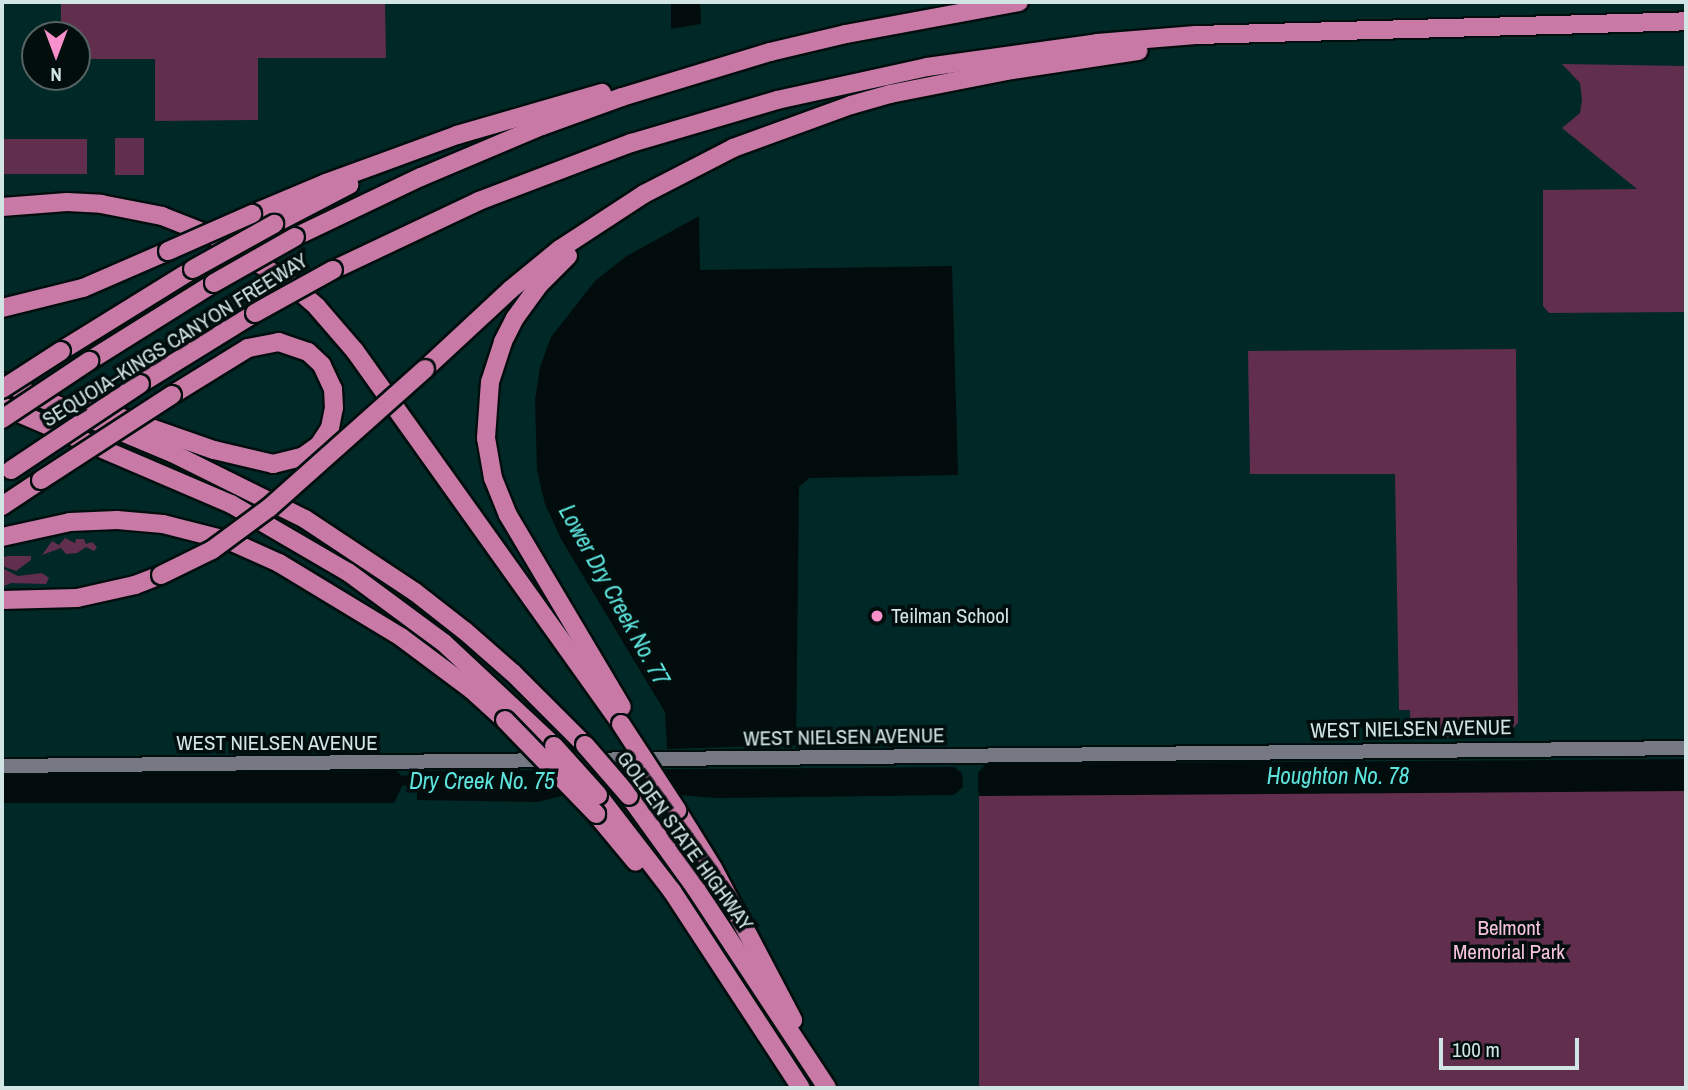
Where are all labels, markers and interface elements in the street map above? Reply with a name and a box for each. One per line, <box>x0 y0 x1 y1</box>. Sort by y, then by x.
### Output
north arrow <box>21 21 91 91</box>
text: N <box>50 62 62 88</box>
street label: SEQUOIA–KINGS CANYON FREEWAY <box>38 248 312 432</box>
water label: Lower Dry Creek No. 77 <box>553 500 675 690</box>
place label: Teilman School <box>891 603 1009 629</box>
marker: Teilman School <box>869 608 885 624</box>
street label: WEST NIELSEN AVENUE <box>1310 715 1512 743</box>
street label: WEST NIELSEN AVENUE <box>743 723 945 751</box>
street label: WEST NIELSEN AVENUE <box>176 730 378 756</box>
street label: GOLDEN STATE HIGHWAY <box>611 746 759 936</box>
water label: Houghton No. 78 <box>1267 762 1409 790</box>
water label: Dry Creek No. 75 <box>409 767 555 795</box>
park label: Belmont Memorial Park <box>1453 915 1565 965</box>
scale bar <box>1443 1024 1583 1068</box>
text: 100 m <box>1452 1035 1500 1064</box>

